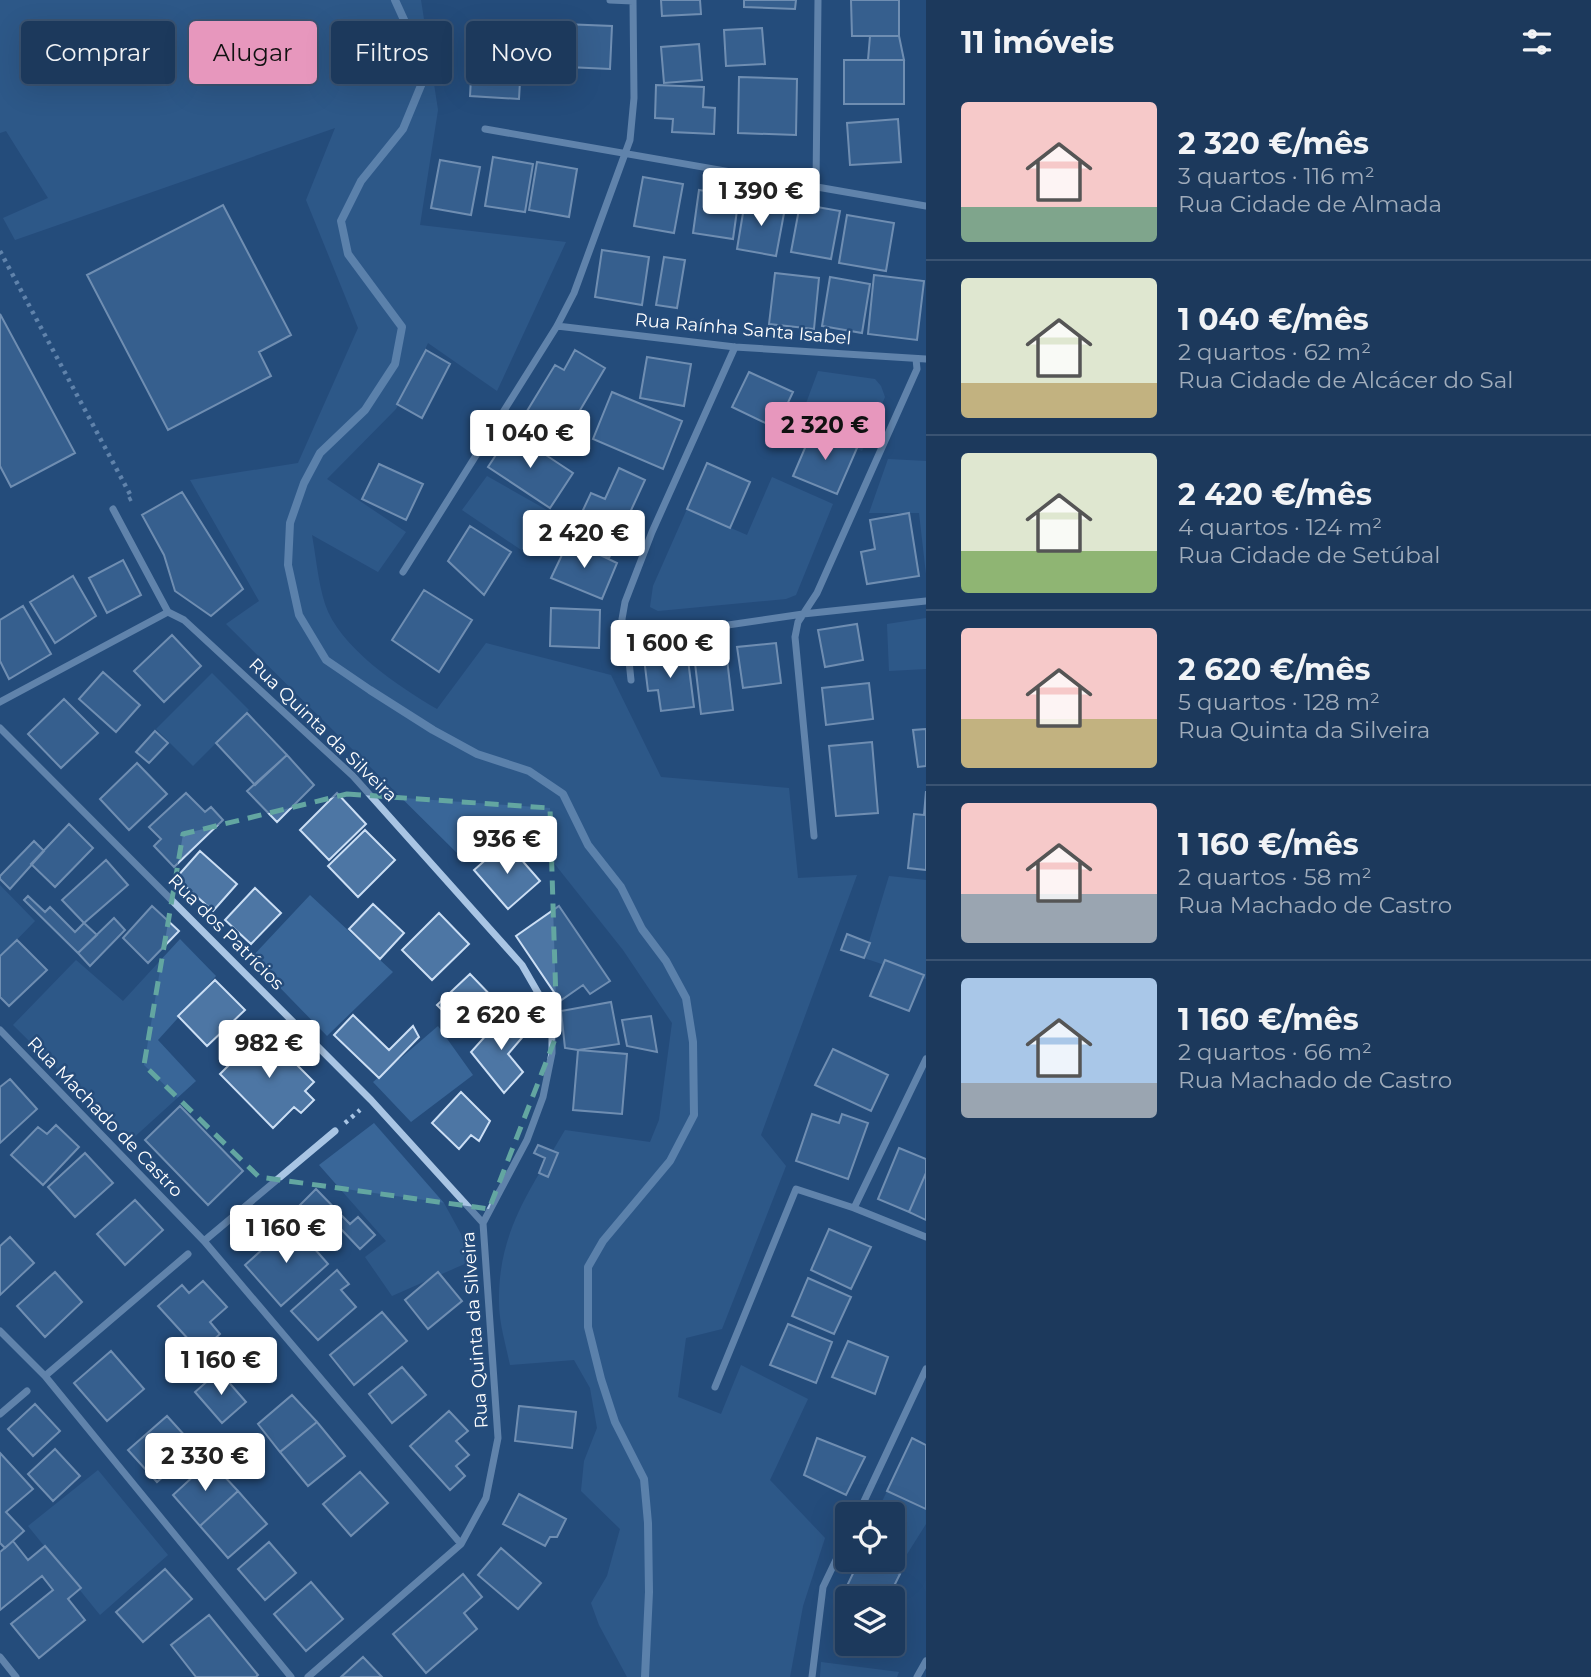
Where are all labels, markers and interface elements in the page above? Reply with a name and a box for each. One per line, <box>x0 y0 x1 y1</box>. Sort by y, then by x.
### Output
chip: Comprar <box>21 21 175 84</box>
chip: Alugar <box>189 21 317 84</box>
chip: Filtros <box>331 21 452 84</box>
chip: Novo <box>466 21 576 84</box>
icon: filters <box>1518 23 1556 61</box>
text: 11 imóveis <box>961 24 1114 61</box>
text: 2 320 €/mês <box>1178 125 1369 162</box>
icon: home <box>1017 130 1101 214</box>
text: 3 quartos · 116 m² <box>1178 162 1375 190</box>
pin: 1 390 € <box>696 168 826 228</box>
text: 1 390 € <box>719 177 803 205</box>
text: Rua Cidade de Almada <box>1178 190 1442 218</box>
text: 1 040 €/mês <box>1178 301 1369 338</box>
icon: home <box>1017 306 1101 390</box>
street label: Rua Raínha Santa Isabel <box>634 309 852 349</box>
text: 2 quartos · 62 m² <box>1178 338 1371 366</box>
text: Rua Cidade de Alcácer do Sal <box>1178 366 1513 394</box>
pin: 2 320 € <box>760 402 890 462</box>
pin: 1 040 € <box>465 410 595 470</box>
text: 2 320 € <box>781 411 869 439</box>
text: 1 040 € <box>486 419 574 447</box>
text: 2 420 €/mês <box>1178 476 1372 513</box>
icon: home <box>1017 481 1101 565</box>
pin: 2 420 € <box>519 510 649 570</box>
text: 4 quartos · 124 m² <box>1178 513 1382 541</box>
text: 2 420 € <box>539 519 629 547</box>
text: Rua Cidade de Setúbal <box>1178 541 1440 569</box>
pin: 1 600 € <box>605 620 735 680</box>
text: 1 600 € <box>627 629 713 657</box>
text: 2 620 €/mês <box>1178 651 1371 688</box>
street label: Rua Quinta da Silveira <box>244 653 402 807</box>
icon: home <box>1017 656 1101 740</box>
text: 5 quartos · 128 m² <box>1178 688 1380 716</box>
text: Rua Quinta da Silveira <box>1178 716 1430 744</box>
pin: 936 € <box>458 816 556 876</box>
text: 936 € <box>473 825 541 853</box>
text: 1 160 €/mês <box>1178 826 1359 863</box>
icon: home <box>1017 831 1101 915</box>
text: 2 quartos · 58 m² <box>1178 863 1372 891</box>
street label: Rua dos Patrícios <box>163 869 289 995</box>
text: Rua Machado de Castro <box>1178 891 1452 919</box>
pin: 2 620 € <box>436 992 566 1052</box>
text: 2 620 € <box>456 1001 546 1029</box>
text: 1 160 €/mês <box>1178 1001 1359 1038</box>
icon: home <box>1017 1006 1101 1090</box>
pin: 982 € <box>220 1020 318 1080</box>
text: 982 € <box>235 1029 303 1057</box>
street label: Rua Machado de Castro <box>23 1032 187 1202</box>
text: 2 quartos · 66 m² <box>1178 1038 1372 1066</box>
text: Rua Machado de Castro <box>1178 1066 1452 1094</box>
pin: 1 160 € <box>221 1206 351 1265</box>
text: 1 160 € <box>246 1214 326 1242</box>
street label: Rua Quinta da Silveira <box>457 1231 493 1429</box>
pin: 1 160 € <box>156 1338 286 1397</box>
text: 1 160 € <box>181 1346 261 1374</box>
pin: 2 330 € <box>140 1434 270 1493</box>
text: 2 330 € <box>161 1442 249 1470</box>
map controls <box>835 1502 905 1656</box>
button: locate <box>835 1502 905 1572</box>
button: layers <box>835 1586 905 1656</box>

